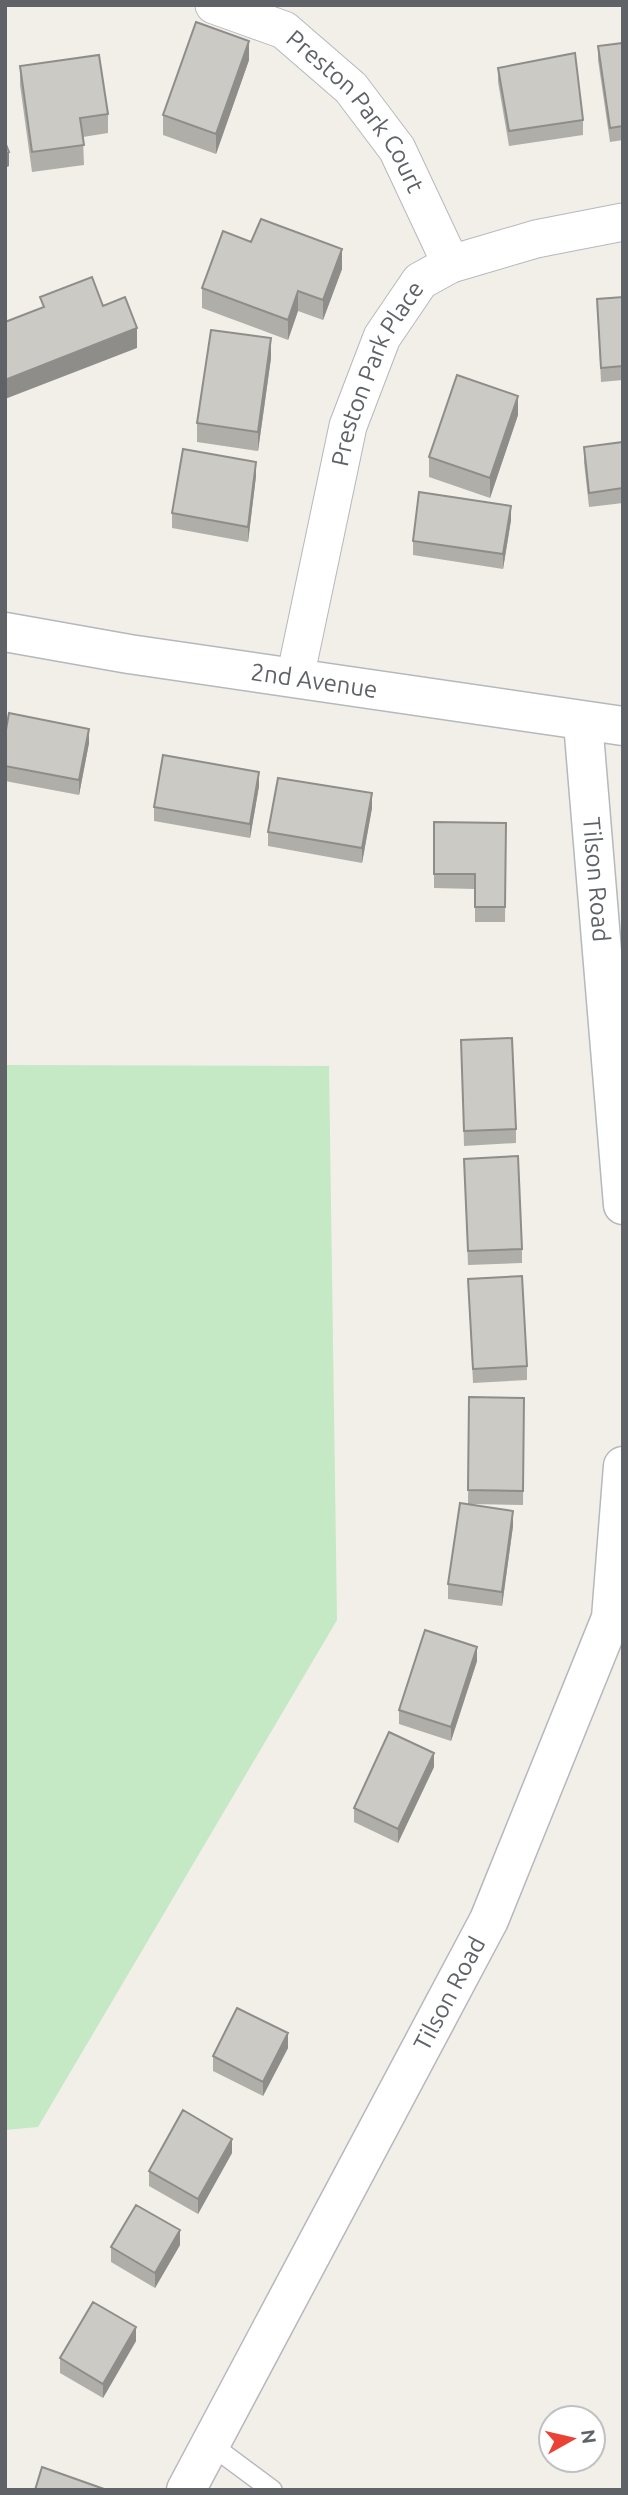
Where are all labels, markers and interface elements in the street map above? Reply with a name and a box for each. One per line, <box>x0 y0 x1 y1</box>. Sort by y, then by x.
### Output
street label: Preston Park Court <box>281 24 430 197</box>
street label: Preston Park Place <box>326 276 429 469</box>
street label: 2nd Avenue <box>249 658 379 703</box>
street label: Tilson Road <box>578 816 615 943</box>
street label: Tilson Road <box>408 1932 491 2055</box>
north arrow <box>537 2404 607 2474</box>
text: N <box>577 2428 601 2445</box>

